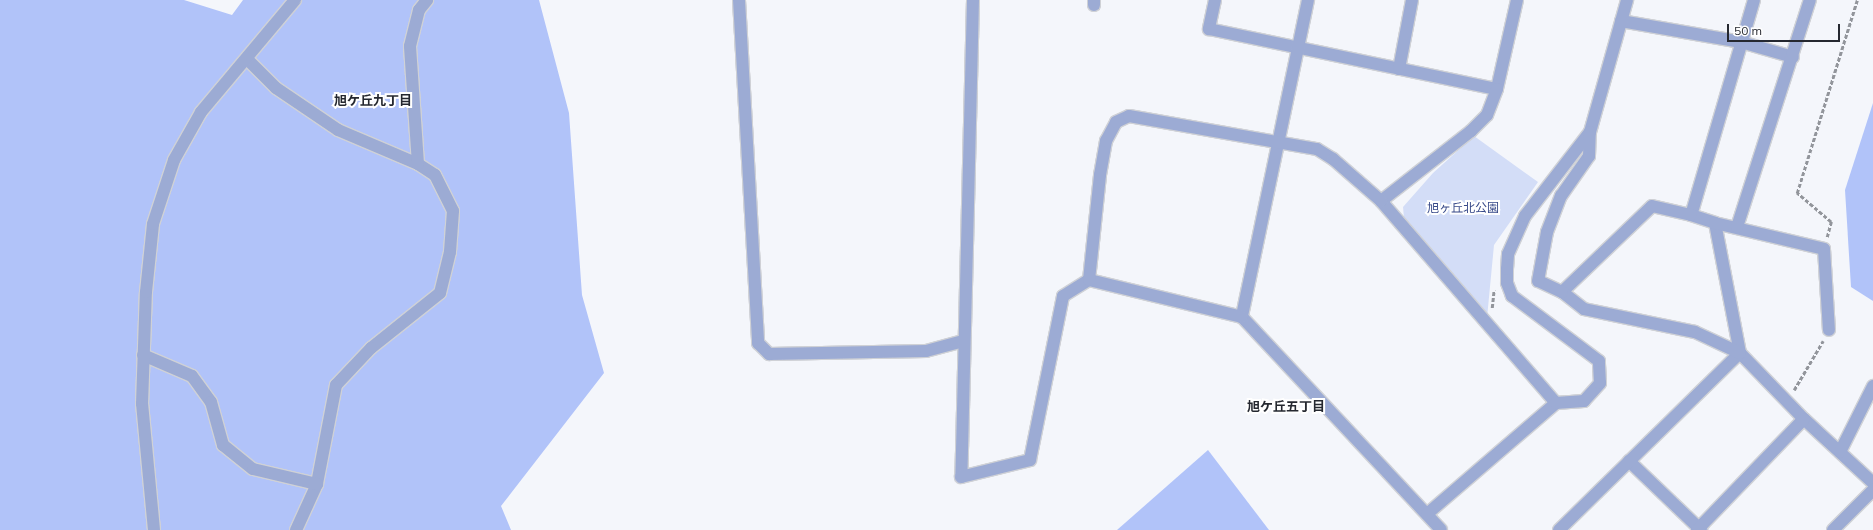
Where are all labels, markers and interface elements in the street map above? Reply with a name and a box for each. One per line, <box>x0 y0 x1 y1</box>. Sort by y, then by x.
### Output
scale bar <box>1729 16 1842 42</box>
text: 50 m <box>1734 23 1762 38</box>
district label: 旭ケ丘九丁目 <box>334 92 412 108</box>
park label: 旭ヶ丘北公園 <box>1427 201 1499 215</box>
district label: 旭ケ丘五丁目 <box>1247 398 1325 414</box>

